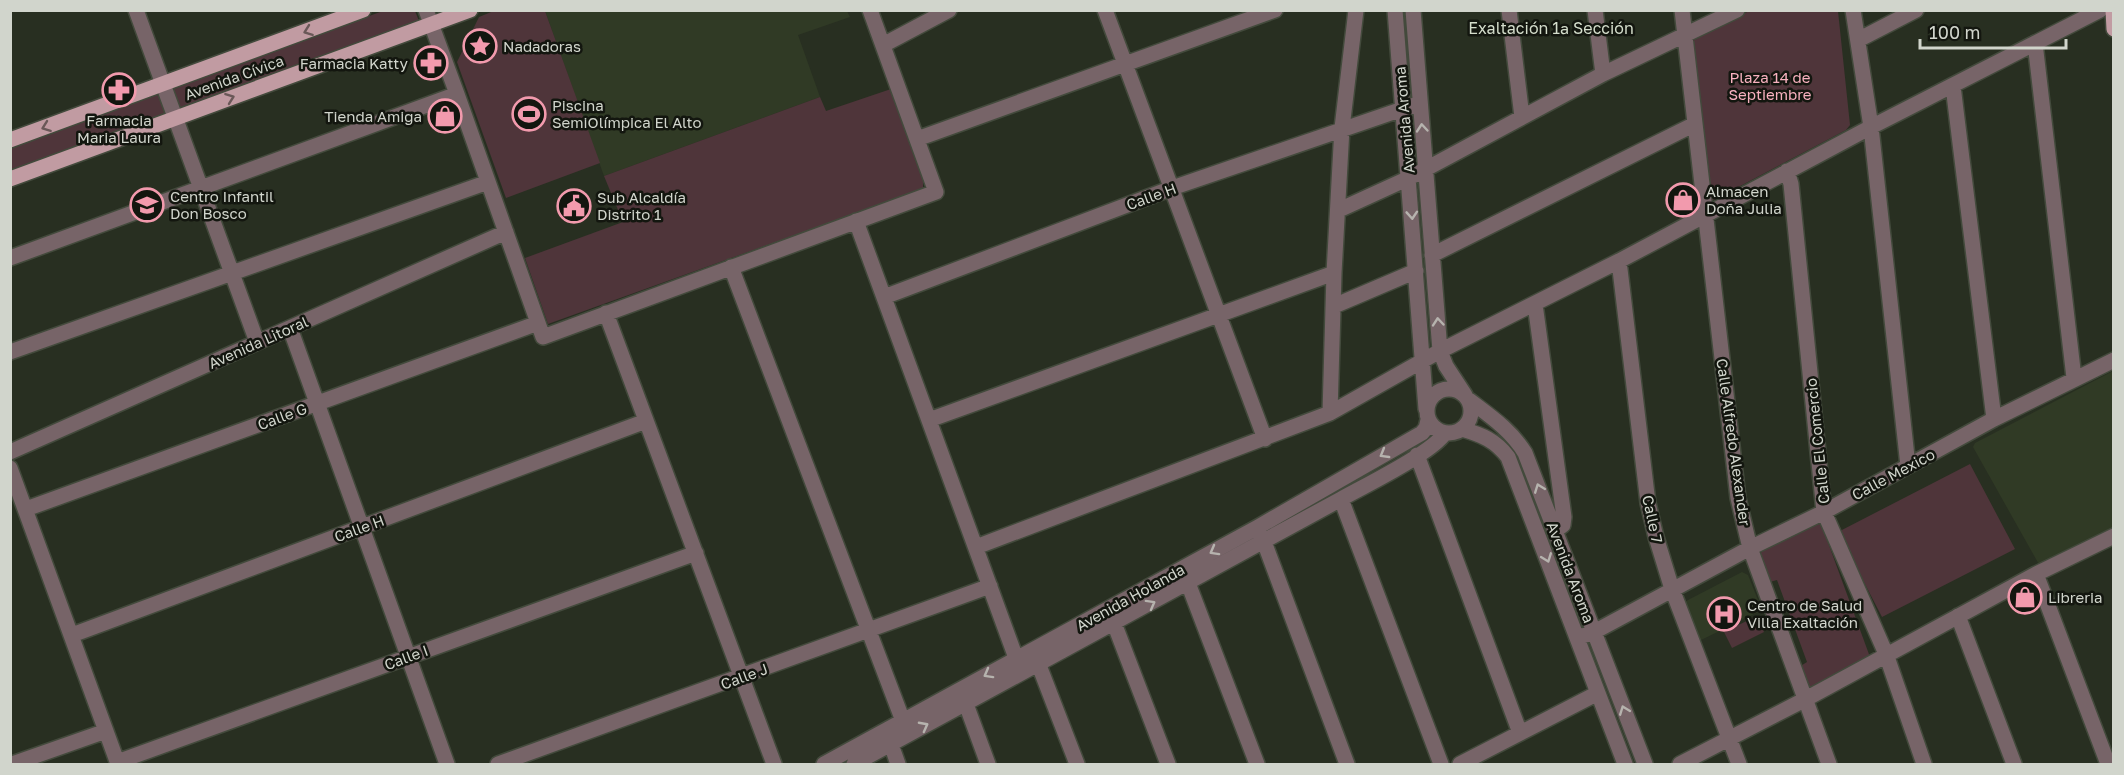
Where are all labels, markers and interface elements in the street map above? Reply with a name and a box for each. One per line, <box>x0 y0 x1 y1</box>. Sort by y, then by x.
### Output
scale bar <box>1920 12 2066 50</box>
district label: Exaltación 1ª Sección <box>1468 18 1634 38</box>
text: 100 m <box>1929 21 1980 43</box>
one-way arrow <box>303 23 314 36</box>
place icon: Nadadoras <box>462 28 498 64</box>
place label: Nadadoras <box>503 37 581 55</box>
pharmacy icon: Farmacia Katty <box>413 45 449 81</box>
street label: Avenida Cívica <box>182 51 286 103</box>
place label: Farmacia Katty <box>300 54 409 72</box>
street label: Avenida Aroma <box>1390 66 1418 174</box>
park label: Plaza 14 de Septiembre <box>1728 68 1812 103</box>
pharmacy icon: Farmacia Maria Laura <box>101 72 137 108</box>
one-way arrow <box>223 93 234 105</box>
sports icon: Piscina SemiOlímpica El Alto <box>511 96 547 132</box>
place label: Piscina SemiOlímpica El Alto <box>552 96 701 131</box>
shop icon: Tienda Amiga <box>427 98 463 134</box>
place label: Tienda Amiga <box>324 107 422 125</box>
place label: Farmacia Maria Laura <box>77 111 161 146</box>
one-way arrow <box>41 120 52 132</box>
one-way arrow <box>1416 123 1429 132</box>
street label: Calle H <box>1123 179 1179 213</box>
shop icon: Almacen Doña Julia <box>1665 182 1701 218</box>
place label: Almacen Doña Julia <box>1706 182 1782 217</box>
school or university icon: Centro Infantil Don Bosco <box>129 187 165 223</box>
place label: Centro Infantil Don Bosco <box>170 187 274 222</box>
public building icon: Sub Alcaldía Distrito 1 <box>556 188 592 224</box>
place label: Sub Alcaldía Distrito 1 <box>597 188 686 223</box>
one-way arrow <box>1405 211 1418 220</box>
street label: Avenida Litoral <box>205 312 311 372</box>
one-way arrow <box>1432 318 1445 327</box>
street label: Calle Alfredo Alexander <box>1713 357 1755 527</box>
street label: Calle El Comercio <box>1801 377 1833 505</box>
street label: Calle G <box>255 399 309 433</box>
street label: Calle Mexico <box>1848 445 1938 503</box>
one-way arrow <box>1380 447 1390 459</box>
one-way arrow <box>1534 484 1546 495</box>
street label: Calle 7 <box>1639 493 1667 545</box>
street label: Calle H <box>331 511 387 545</box>
street label: Avenida Aroma <box>1543 519 1599 625</box>
one-way arrow <box>1210 544 1221 555</box>
one-way arrow <box>1540 552 1552 563</box>
street label: Avenida Holanda <box>1073 560 1187 634</box>
shop icon: Libreria <box>2007 579 2043 615</box>
place label: Libreria <box>2048 588 2103 606</box>
hospital icon: Centro de Salud Villa Exaltación <box>1706 596 1742 632</box>
place label: Centro de Salud Villa Exaltación <box>1747 596 1862 631</box>
one-way arrow <box>1144 600 1155 611</box>
street label: Calle I <box>382 641 430 673</box>
street label: Calle J <box>718 659 770 693</box>
one-way arrow <box>984 667 994 678</box>
one-way arrow <box>1618 705 1631 716</box>
one-way arrow <box>917 722 928 733</box>

